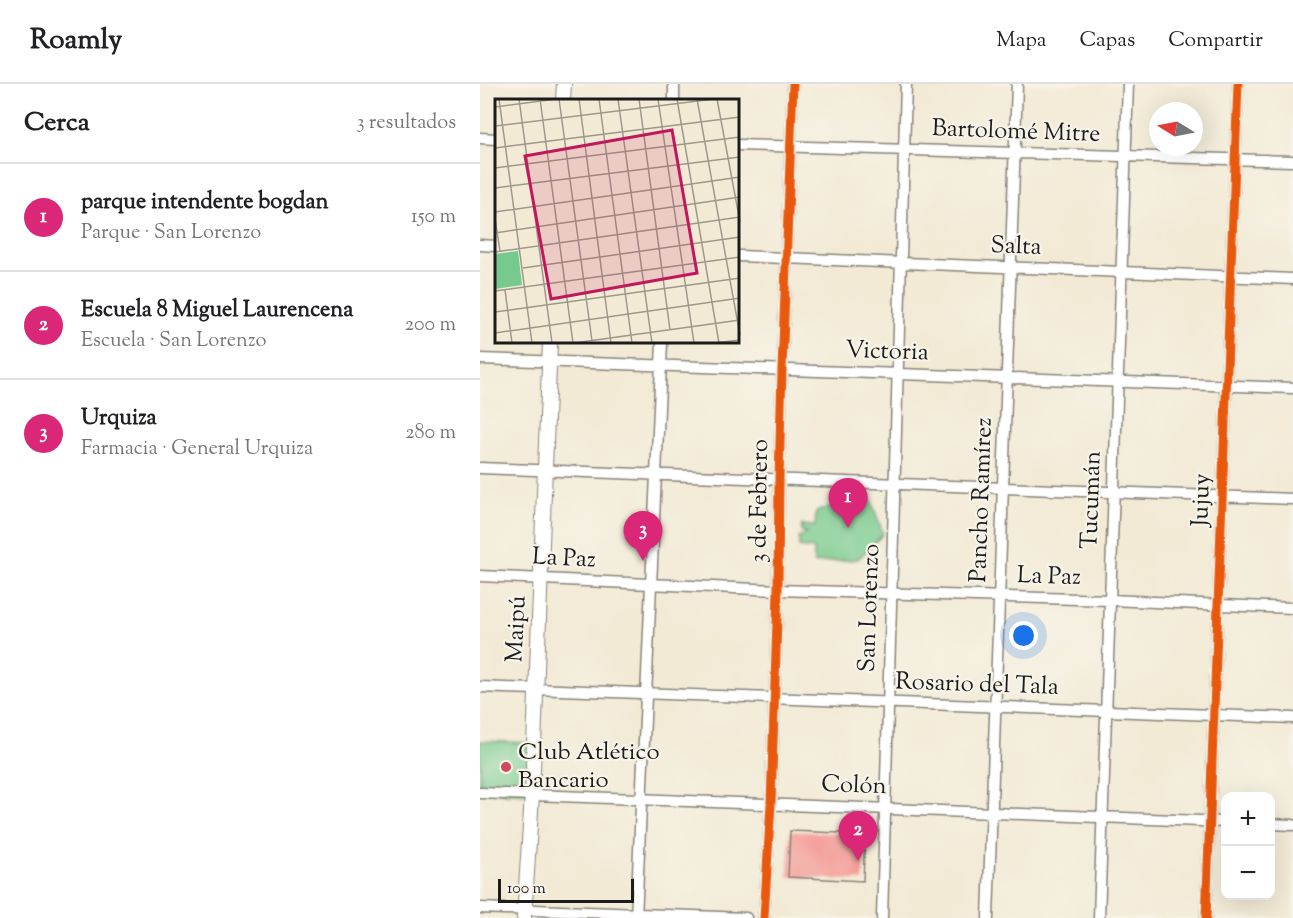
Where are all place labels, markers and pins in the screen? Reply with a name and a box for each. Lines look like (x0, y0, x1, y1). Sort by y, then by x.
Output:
pin: 1 (828, 478, 868, 528)
pin: 3 (624, 512, 662, 561)
place label: Club Atlético Bancario (518, 736, 660, 798)
marker: Club Atlético Bancario (499, 760, 513, 774)
pin: 2 (838, 812, 878, 861)

